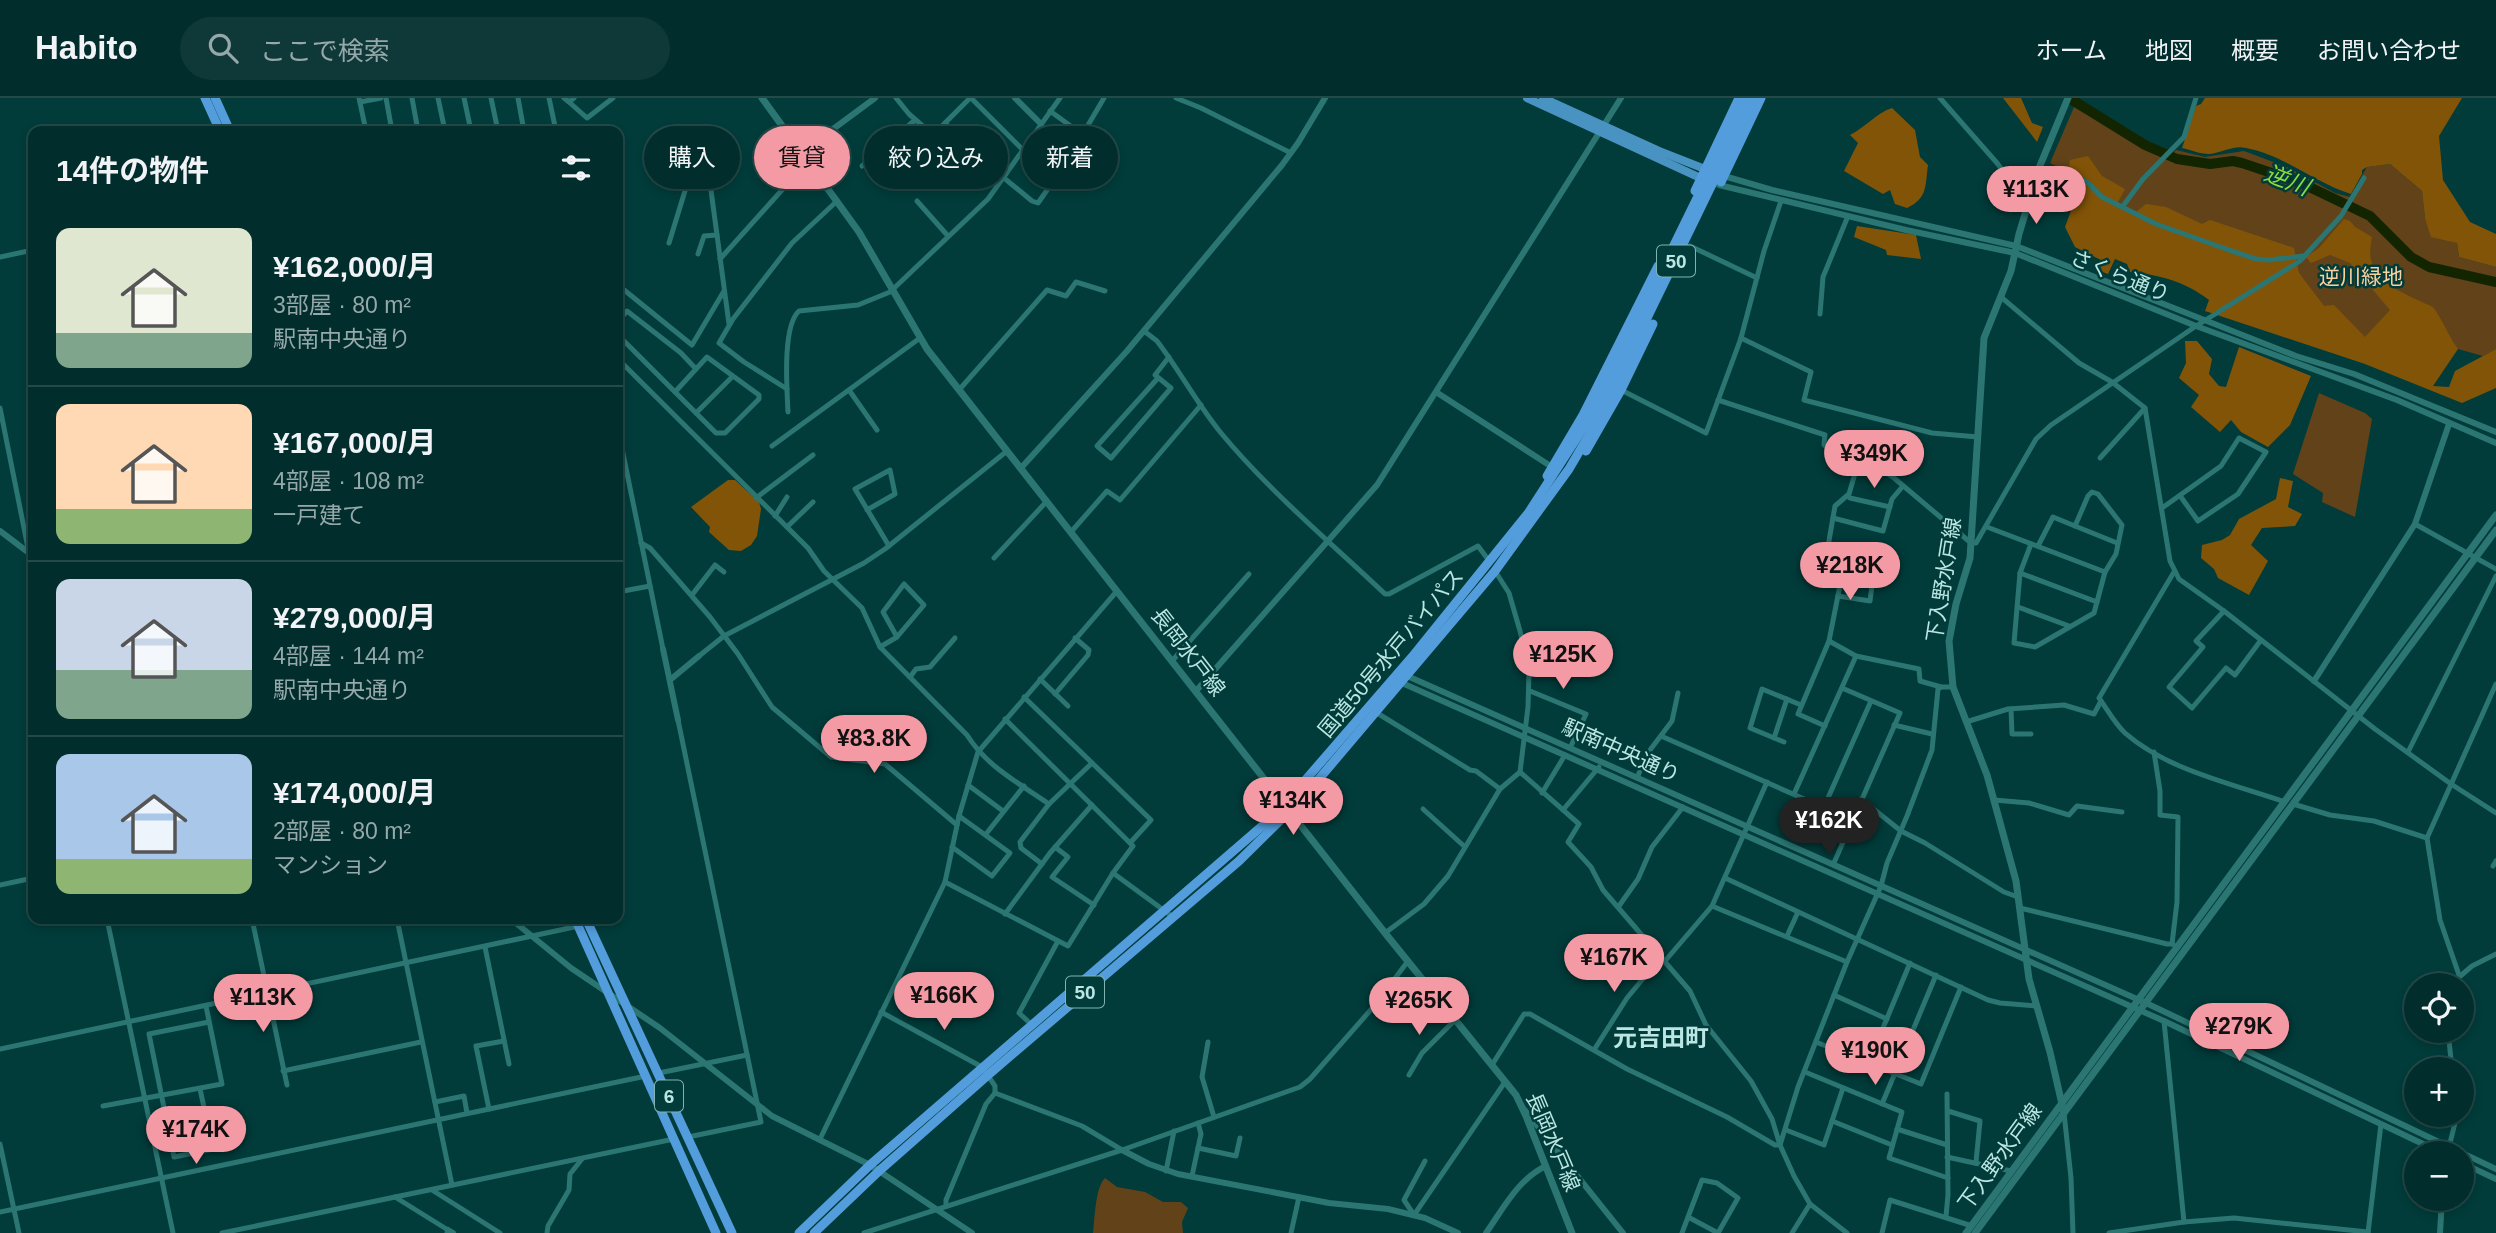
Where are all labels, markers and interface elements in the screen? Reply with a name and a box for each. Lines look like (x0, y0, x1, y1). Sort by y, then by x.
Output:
search box (180, 17, 670, 80)
text: Habito (35, 29, 138, 66)
icon: search (204, 29, 242, 67)
text: ここで検索 (260, 36, 390, 66)
text: ホーム (2036, 37, 2107, 64)
text: 地図 (2145, 37, 2193, 64)
text: 概要 (2231, 37, 2279, 64)
text: お問い合わせ (2317, 37, 2461, 64)
chip: 購入 (644, 126, 740, 189)
chip: 賃貸 (754, 126, 850, 189)
chip: 絞り込み (864, 126, 1008, 189)
chip: 新着 (1022, 126, 1118, 189)
icon: filters (557, 149, 595, 187)
text: 14件の物件 (56, 154, 209, 187)
water label: 逆川 (2261, 160, 2316, 201)
pin: ¥113K (1987, 166, 2085, 226)
text: ¥113K (2003, 176, 2069, 202)
street label: さくら通り (2067, 245, 2173, 306)
road number: 50 (1657, 246, 1695, 276)
text: ¥162,000/月 (273, 250, 436, 283)
icon: home (112, 256, 196, 340)
park label: 逆川緑地 (2319, 265, 2403, 288)
text: 3部屋 · 80 m² (273, 292, 411, 318)
text: 駅南中央通り (273, 326, 411, 352)
text: ¥167,000/月 (273, 426, 436, 459)
pin: ¥349K (1825, 430, 1923, 490)
icon: home (112, 432, 196, 516)
text: ¥349K (1840, 440, 1908, 466)
text: 4部屋 · 108 m² (273, 468, 424, 494)
text: 一戸建て (273, 502, 365, 528)
street label: 下入野水戸線 (1922, 516, 1965, 644)
pin: ¥218K (1801, 542, 1899, 602)
text: ¥218K (1816, 552, 1884, 578)
street label: 国道50号水戸バイパス (1314, 564, 1468, 741)
text: ¥279,000/月 (273, 601, 436, 634)
street label: 長岡水戸線 (1147, 603, 1230, 700)
icon: home (112, 607, 196, 691)
pin: ¥125K (1514, 632, 1612, 691)
text: ¥125K (1529, 641, 1597, 667)
text: 4部屋 · 144 m² (273, 643, 424, 669)
text: 駅南中央通り (273, 677, 411, 703)
street label: 駅南中央通り (1559, 714, 1683, 787)
pin: ¥83.8K (817, 716, 931, 775)
text: ¥83.8K (837, 725, 911, 751)
text: ¥174,000/月 (273, 776, 436, 809)
pin: ¥134K (1244, 778, 1342, 837)
icon: home (112, 782, 196, 866)
text: ¥134K (1259, 787, 1327, 813)
pin: ¥162K (1780, 798, 1878, 857)
text: ¥162K (1795, 807, 1863, 833)
text: 2部屋 · 80 m² (273, 818, 411, 844)
text: マンション (273, 852, 388, 878)
pin: ¥167K (1565, 934, 1663, 994)
text: ¥167K (1580, 944, 1648, 970)
pin: ¥166K (895, 972, 993, 1032)
map controls (2404, 973, 2474, 1211)
button: locate (2404, 973, 2474, 1043)
pin: ¥113K (214, 974, 312, 1034)
road number: 50 (1066, 976, 1104, 1007)
pin: ¥265K (1370, 978, 1468, 1037)
text: ¥166K (910, 982, 978, 1008)
text: ¥113K (230, 984, 296, 1010)
text: ¥265K (1385, 987, 1453, 1013)
pin: ¥279K (2190, 1004, 2288, 1063)
text: ¥279K (2205, 1013, 2273, 1039)
district label: 元吉田町 (1613, 1024, 1709, 1051)
pin: ¥190K (1826, 1028, 1924, 1087)
text: ¥190K (1841, 1037, 1909, 1063)
button: + (2404, 1057, 2474, 1127)
road number: 6 (655, 1080, 683, 1112)
street label: 長岡水戸線 (1522, 1089, 1585, 1195)
street label: 下入野水戸線 (1953, 1099, 2046, 1214)
pin: ¥174K (147, 1107, 245, 1166)
text: ¥174K (162, 1116, 230, 1142)
button: − (2404, 1141, 2474, 1211)

